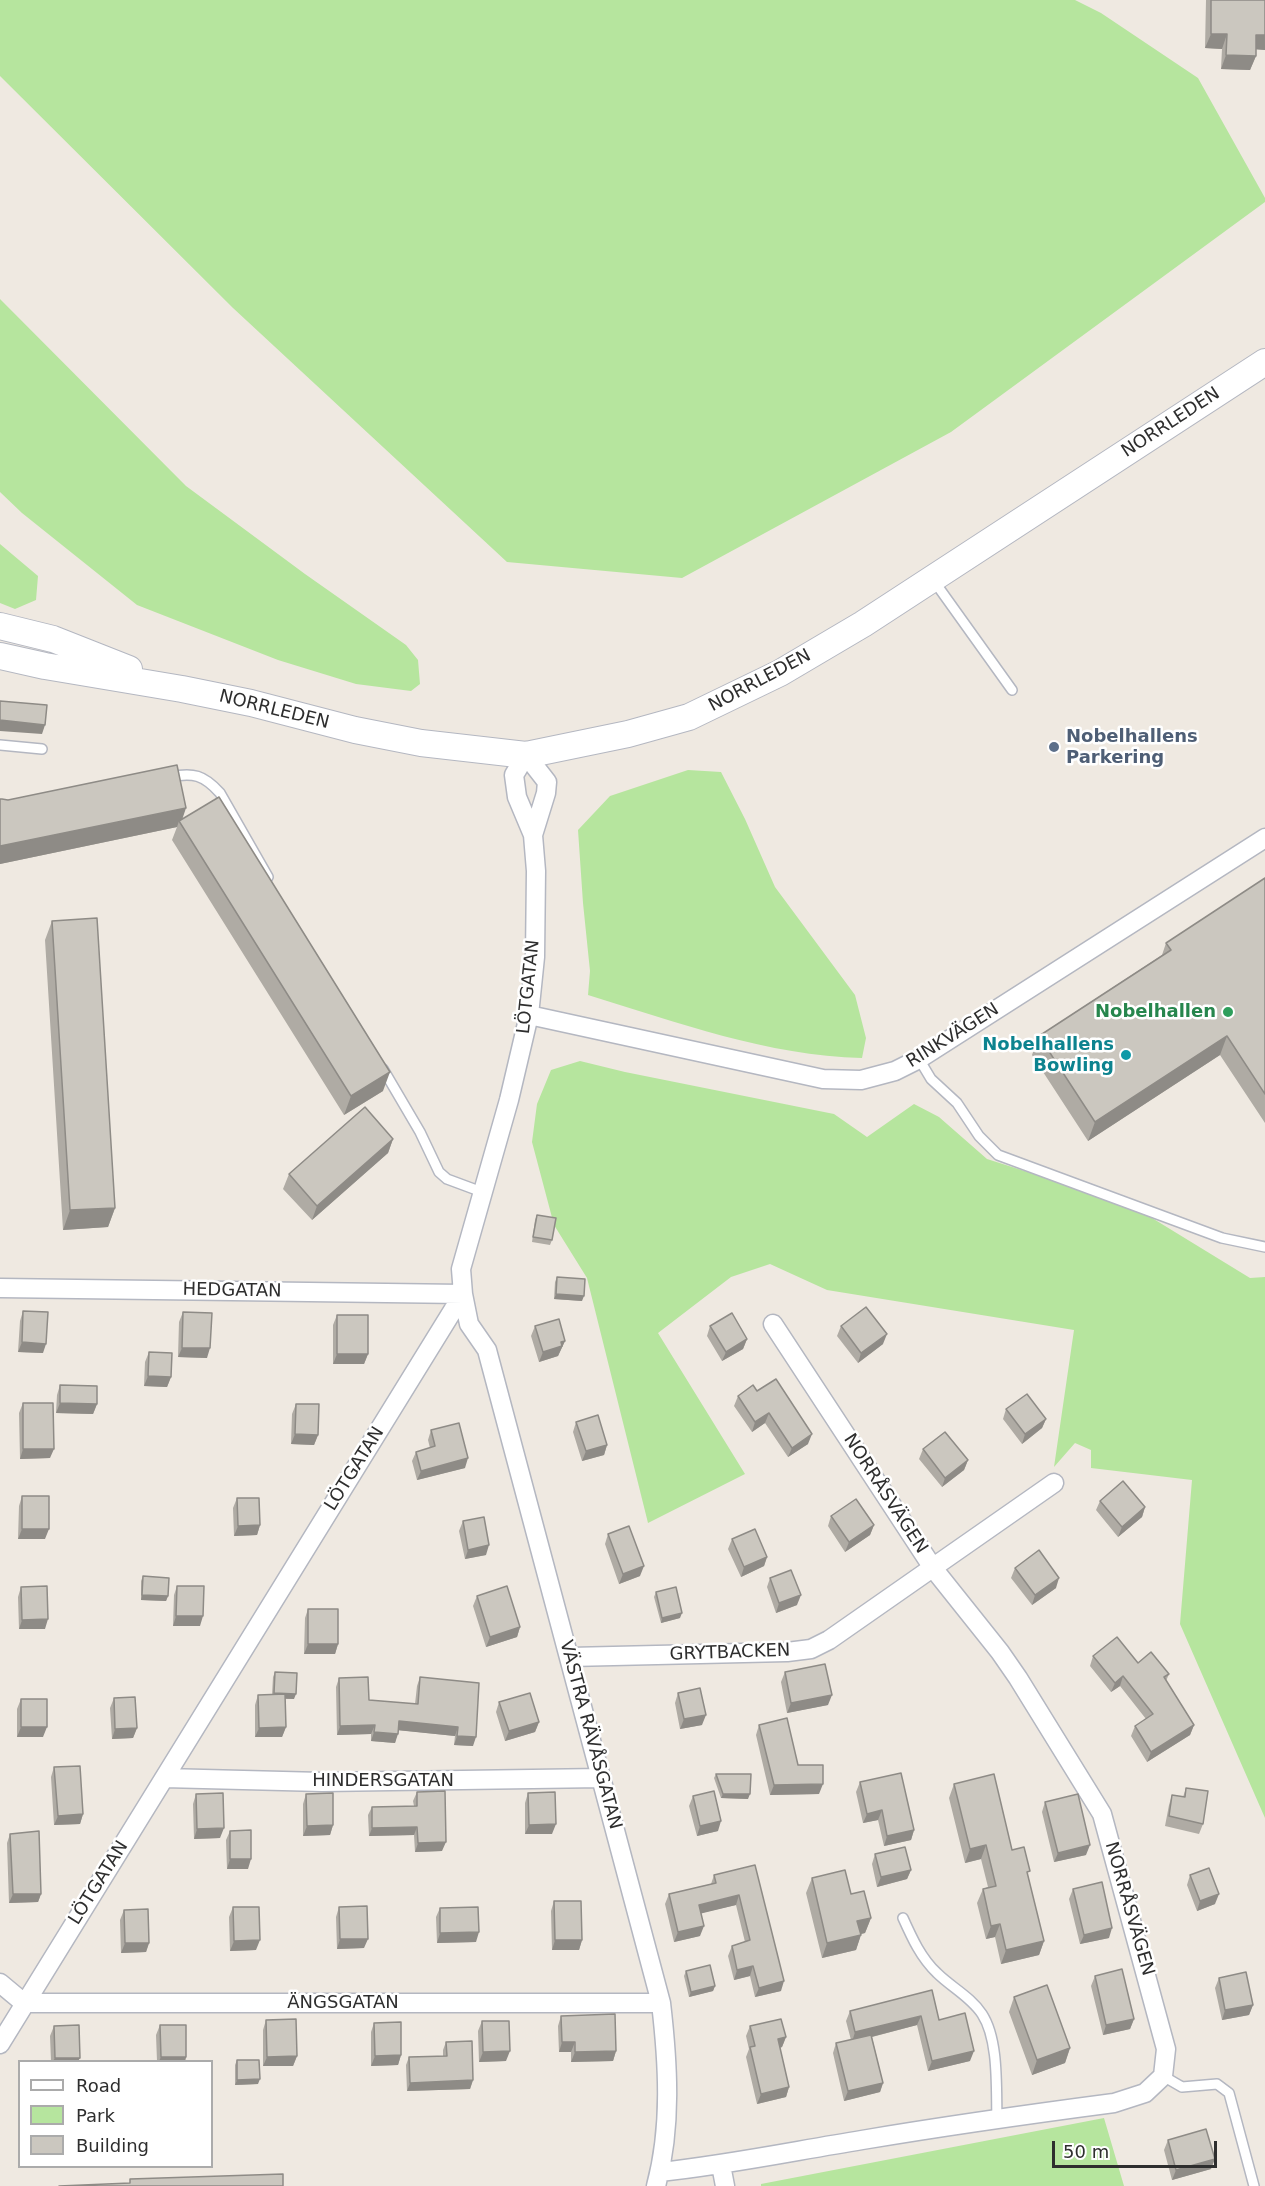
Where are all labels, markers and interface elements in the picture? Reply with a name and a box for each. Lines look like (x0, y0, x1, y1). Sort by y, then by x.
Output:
street label: NORRLEDEN (1118, 383, 1224, 463)
street label: NORRLEDEN (705, 645, 815, 717)
street label: NORRLEDEN (217, 686, 331, 734)
place label: Nobelhallens Parkering (1066, 726, 1198, 768)
marker: Nobelhallens Parkering (1047, 740, 1061, 754)
street label: LÖTGATAN (513, 939, 545, 1035)
street label: RINKVÄGEN (903, 999, 1003, 1073)
place label: Nobelhallen (1095, 1001, 1216, 1023)
marker: Nobelhallen (1221, 1005, 1235, 1019)
place label: Nobelhallens Bowling (982, 1034, 1114, 1076)
marker: Nobelhallens Bowling (1119, 1048, 1133, 1062)
street label: HEDGATAN (182, 1279, 282, 1303)
street label: LÖTGATAN (321, 1423, 389, 1515)
street label: NORRÅSVÄGEN (838, 1430, 932, 1558)
street label: VÄSTRA RÄVÅSGATAN (554, 1638, 626, 1832)
street label: GRYTBACKEN (669, 1640, 791, 1666)
street label: HINDERSGATAN (312, 1770, 454, 1792)
street label: LÖTGATAN (65, 1837, 133, 1929)
street label: NORRÅSVÄGEN (1100, 1840, 1158, 1978)
street label: ÄNGSGATAN (287, 1992, 399, 2014)
legend (18, 2060, 213, 2168)
text: Road (76, 2075, 121, 2096)
text: Park (76, 2105, 115, 2126)
scale bar (1055, 2129, 1220, 2167)
text: Building (76, 2135, 149, 2156)
text: 50 m (1063, 2141, 1109, 2162)

